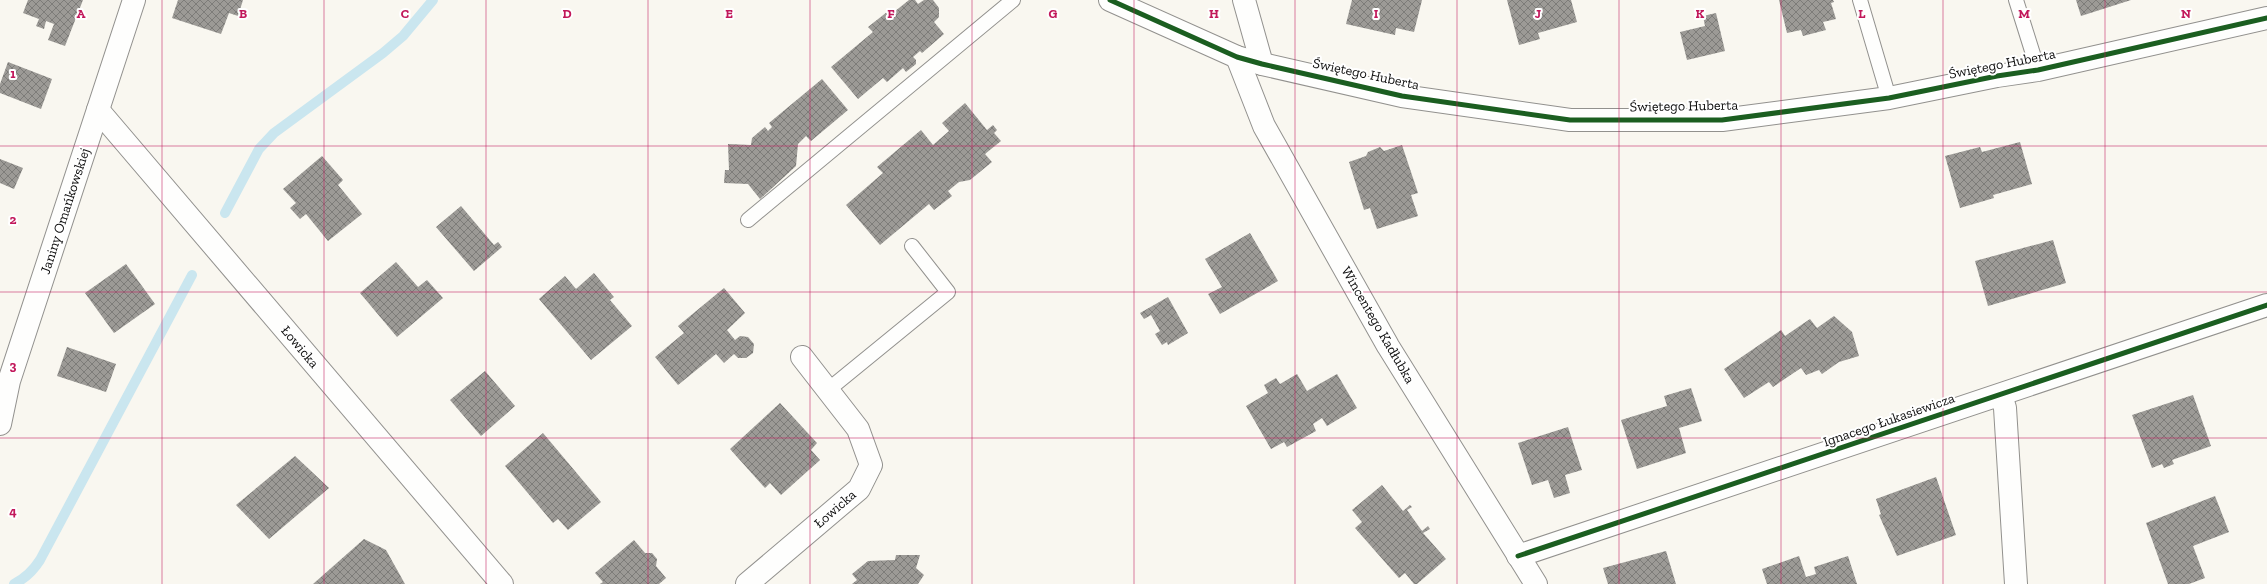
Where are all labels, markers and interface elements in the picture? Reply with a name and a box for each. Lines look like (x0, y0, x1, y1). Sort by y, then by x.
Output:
text: A (77, 6, 86, 21)
text: B (239, 6, 247, 21)
text: C (401, 6, 409, 21)
text: D (562, 6, 572, 21)
text: E (725, 6, 733, 21)
text: F (887, 6, 895, 21)
text: G (1049, 6, 1058, 21)
text: H (1209, 6, 1219, 21)
text: I (1374, 6, 1379, 21)
text: J (1535, 6, 1541, 21)
text: K (1696, 6, 1705, 21)
text: L (1858, 6, 1866, 21)
text: M (2018, 6, 2030, 21)
text: N (2181, 6, 2191, 21)
street label: Świętego Huberta (1947, 45, 2057, 83)
street label: Świętego Huberta (1311, 54, 1421, 94)
text: 1 (10, 66, 16, 81)
street label: Świętego Huberta (1630, 97, 1739, 115)
street label: Janiny Omańkowskiej (37, 146, 93, 276)
text: 2 (10, 212, 17, 227)
street label: Wincentego Kadłubka (1338, 263, 1419, 387)
street label: Łowicka (277, 322, 323, 372)
text: 3 (10, 358, 17, 373)
street label: Ignacego Łukasiewicza (1821, 389, 1957, 451)
street label: Łowicka (811, 486, 860, 532)
text: 4 (9, 504, 17, 519)

